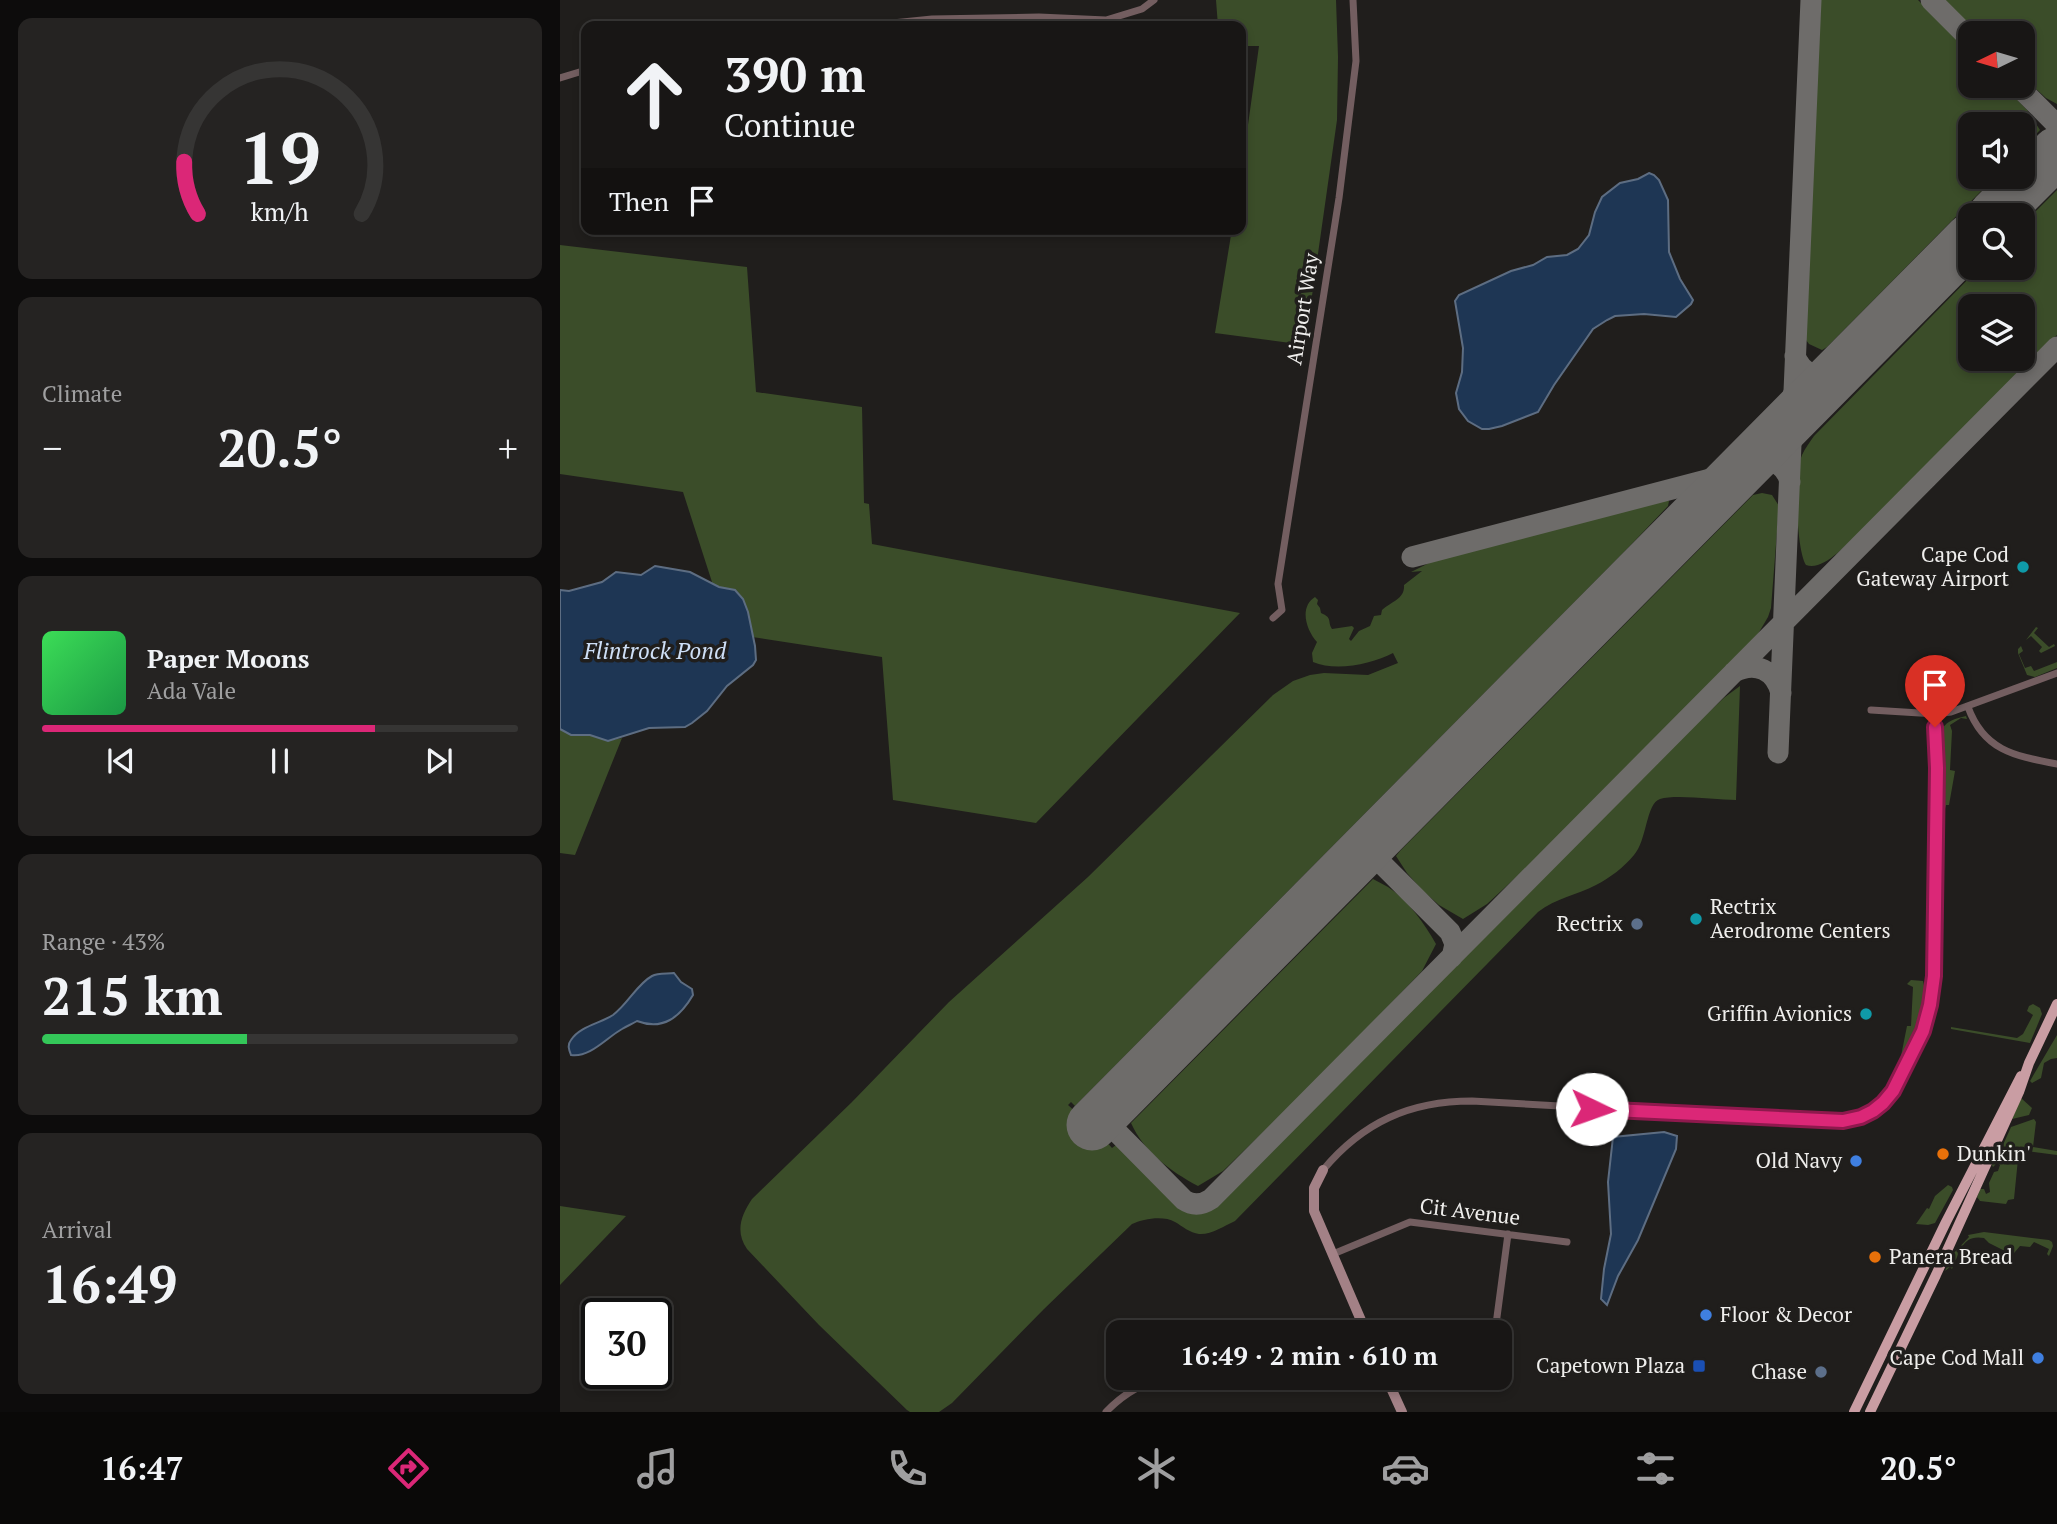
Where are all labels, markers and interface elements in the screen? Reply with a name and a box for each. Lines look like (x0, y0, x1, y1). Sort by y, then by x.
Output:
north arrow (1958, 21, 2035, 98)
map controls (1958, 21, 2035, 371)
text: 390 m (724, 41, 866, 106)
icon: ahead (609, 49, 700, 140)
text: Continue (724, 104, 856, 146)
text: 19 (239, 109, 321, 206)
button: sound (1958, 112, 2035, 189)
icon: arrive (683, 182, 721, 220)
text: Then (609, 184, 669, 218)
text: km/h (251, 195, 309, 228)
button: search (1958, 203, 2035, 280)
street label: Airport Way (1279, 251, 1325, 367)
button: layers (1958, 294, 2035, 371)
text: Climate (42, 378, 122, 409)
text: 20.5° (217, 413, 343, 482)
text: − (42, 423, 62, 473)
text: + (498, 423, 518, 473)
place label: Cape Cod Gateway Airport (1856, 540, 2009, 592)
marker: Cape Cod Gateway Airport (2015, 559, 2031, 575)
water label: Flintrock Pond (583, 635, 727, 666)
text: Paper Moons (147, 641, 310, 675)
pin (1905, 655, 1965, 727)
icon: arrive (1916, 666, 1954, 704)
text: Ada Vale (147, 675, 236, 706)
icon: previous (102, 742, 140, 780)
icon: pause (261, 742, 299, 780)
icon: next (420, 742, 458, 780)
place label: Rectrix Aerodrome Centers (1710, 892, 1891, 944)
place label: Rectrix (1557, 909, 1623, 937)
marker: Rectrix Aerodrome Centers (1688, 911, 1704, 927)
marker: Rectrix (1629, 916, 1645, 932)
text: Range · 43% (42, 926, 165, 957)
text: 215 km (42, 961, 223, 1030)
place label: Griffin Avionics (1707, 999, 1852, 1027)
marker: Griffin Avionics (1858, 1006, 1874, 1022)
position arrow (1555, 1072, 1629, 1146)
place label: Dunkin' (1957, 1139, 2031, 1167)
place label: Old Navy (1756, 1146, 1842, 1174)
marker: Dunkin' (1935, 1146, 1951, 1162)
marker: Old Navy (1848, 1153, 1864, 1169)
street label: Cit Avenue (1418, 1191, 1522, 1231)
text: Arrival (42, 1214, 113, 1245)
place label: Panera Bread (1889, 1242, 2013, 1270)
text: 16:49 (42, 1249, 177, 1318)
marker: Panera Bread (1867, 1249, 1883, 1265)
speed limit sign: 30 (581, 1298, 672, 1389)
place label: Floor & Decor (1720, 1300, 1852, 1328)
marker: Floor & Decor (1698, 1307, 1714, 1323)
text: 16:49 · 2 min · 610 m (1180, 1338, 1438, 1372)
place label: Cape Cod Mall (1889, 1343, 2024, 1371)
marker: Cape Cod Mall (2030, 1350, 2046, 1366)
place label: Capetown Plaza (1536, 1351, 1685, 1379)
place label: Chase (1751, 1357, 1807, 1385)
marker: Capetown Plaza (1691, 1358, 1707, 1374)
marker: Chase (1813, 1364, 1829, 1380)
icon: directions (384, 1444, 433, 1493)
icon: music (633, 1444, 682, 1493)
icon: phone (883, 1444, 932, 1493)
icon: climate (1132, 1444, 1181, 1493)
icon: car (1381, 1444, 1430, 1493)
icon: filters (1631, 1444, 1680, 1493)
text: 16:47 (100, 1447, 183, 1489)
text: 20.5° (1880, 1447, 1957, 1489)

